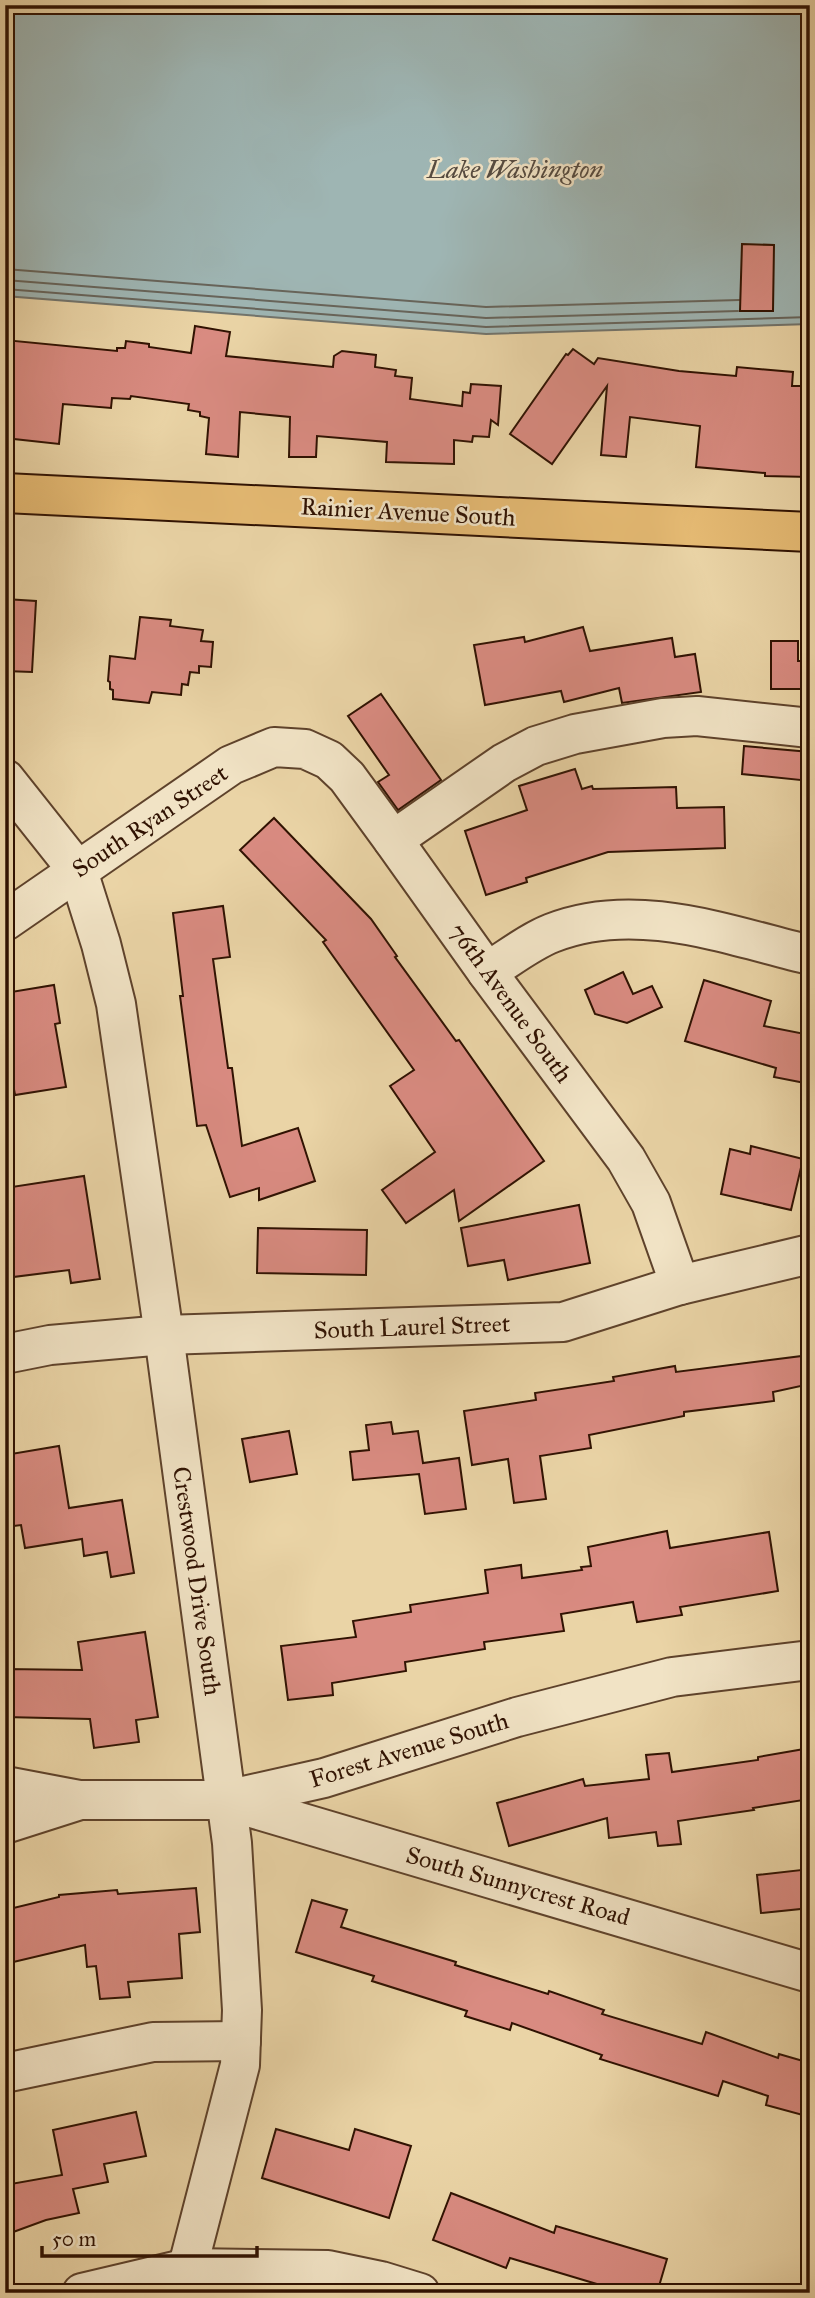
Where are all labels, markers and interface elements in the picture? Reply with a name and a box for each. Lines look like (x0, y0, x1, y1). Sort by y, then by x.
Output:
water label: Lake Washington (426, 153, 603, 185)
street label: Rainier Avenue South (300, 491, 516, 533)
street label: South Ryan Street (66, 758, 234, 884)
street label: 76th Avenue South (443, 917, 579, 1089)
street label: South Laurel Street (313, 1309, 511, 1345)
street label: Crestwood Drive South (166, 1464, 228, 1698)
street label: Forest Avenue South (306, 1705, 512, 1795)
street label: South Sunnycrest Road (403, 1840, 633, 1932)
scale bar (42, 2214, 257, 2258)
text: 50 m (52, 2226, 97, 2252)

